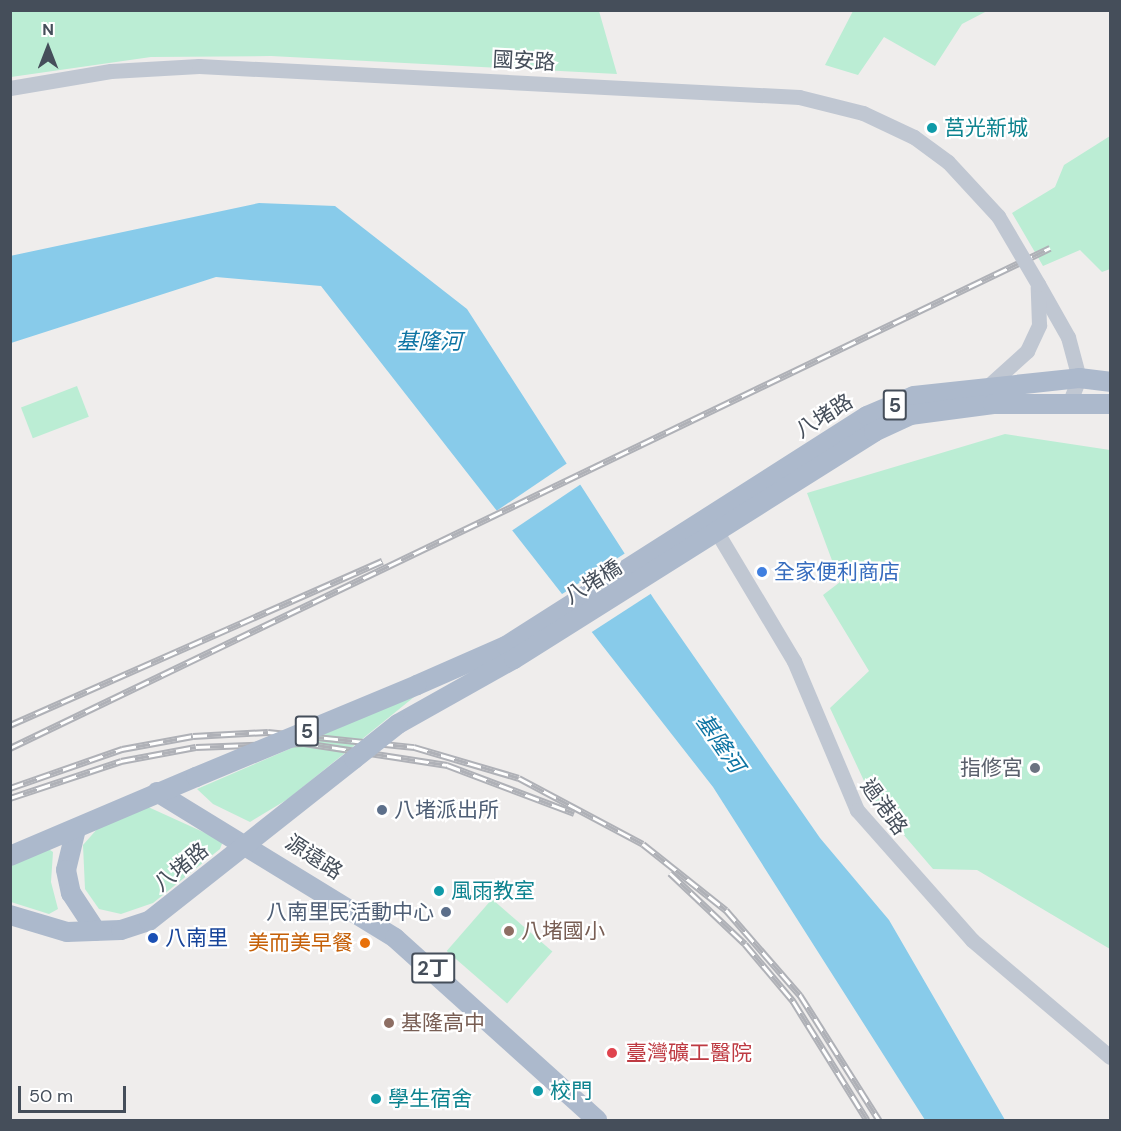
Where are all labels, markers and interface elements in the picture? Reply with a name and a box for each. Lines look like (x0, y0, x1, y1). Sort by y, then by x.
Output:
north arrow (18, 18, 78, 78)
text: N (42, 19, 54, 40)
street label: 國安路 (492, 47, 556, 75)
place label: 莒光新城 (944, 115, 1028, 141)
marker: 莒光新城 (925, 121, 939, 135)
water label: 基隆河 (396, 329, 462, 355)
road number: 5 (882, 388, 908, 422)
street label: 八堵路 (791, 389, 857, 443)
street label: 八堵橋 (560, 555, 626, 609)
place label: 全家便利商店 (774, 559, 900, 585)
marker: 全家便利商店 (755, 565, 769, 579)
water label: 基隆河 (690, 708, 750, 778)
road number: 5 (294, 714, 320, 748)
place label: 指修宮 (960, 755, 1023, 781)
marker: 指修宮 (1028, 761, 1042, 775)
street label: 過港路 (855, 774, 913, 840)
place label: 八堵派出所 (394, 797, 499, 823)
marker: 八堵派出所 (375, 803, 389, 817)
street label: 源遠路 (281, 829, 347, 885)
street label: 八堵路 (149, 837, 213, 897)
place label: 風雨教室 (451, 878, 535, 904)
marker: 風雨教室 (432, 884, 446, 898)
place label: 八南里民活動中心 (266, 899, 434, 925)
marker: 八南里民活動中心 (439, 905, 453, 919)
place label: 八堵國小 (521, 918, 605, 944)
marker: 八堵國小 (502, 924, 516, 938)
place label: 八南里 (165, 925, 228, 951)
place label: 美而美早餐 (248, 930, 353, 956)
marker: 八南里 (146, 931, 160, 945)
marker: 美而美早餐 (358, 936, 372, 950)
road number: 2丁 (410, 951, 456, 985)
place label: 基隆高中 (401, 1010, 485, 1036)
marker: 基隆高中 (382, 1016, 396, 1030)
place label: 臺灣礦工醫院 (626, 1040, 752, 1066)
marker: 臺灣礦工醫院 (603, 1044, 621, 1062)
scale bar (21, 1074, 129, 1112)
place label: 校門 (550, 1078, 592, 1104)
text: 50 m (29, 1084, 73, 1108)
marker: 校門 (531, 1084, 545, 1098)
place label: 學生宿舍 (388, 1086, 472, 1112)
marker: 學生宿舍 (369, 1092, 383, 1106)

